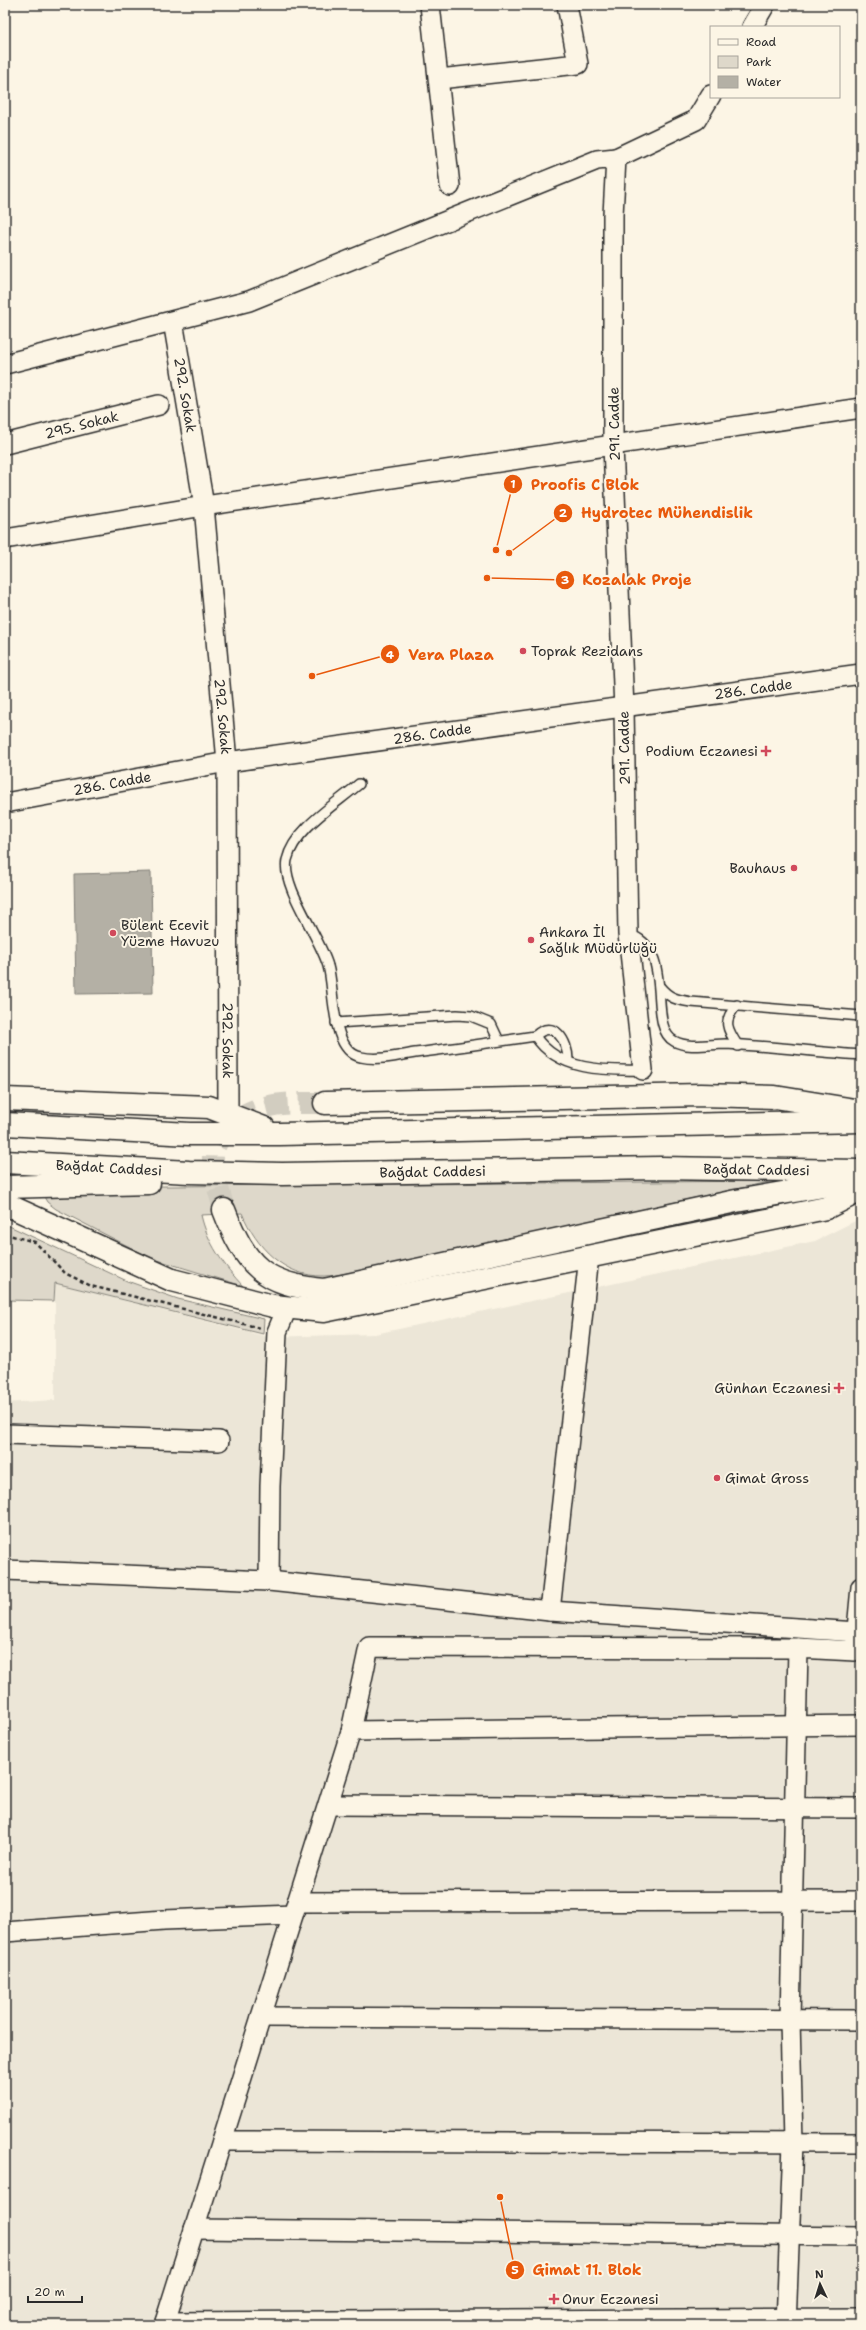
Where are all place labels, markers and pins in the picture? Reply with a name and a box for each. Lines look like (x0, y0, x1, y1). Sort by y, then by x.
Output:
callout: Proofis C Blok (503, 471, 647, 498)
callout: Hydrotec Mühendislik (553, 499, 761, 526)
callout: Kozalak Proje (555, 566, 700, 593)
callout: Vera Plaza (380, 641, 501, 668)
place label: Toprak Rezidans (531, 642, 643, 660)
marker: Toprak Rezidans (518, 646, 528, 656)
place label: Podium Eczanesi (645, 742, 758, 760)
marker: Podium Eczanesi (761, 746, 771, 756)
place label: Bauhaus (729, 859, 786, 877)
marker: Bauhaus (789, 863, 799, 873)
place label: Bülent Ecevit Yüzme Havuzu (121, 916, 219, 950)
place label: Ankara İl Sağlık Müdürlüğü (539, 923, 657, 957)
marker: Bülent Ecevit Yüzme Havuzu (108, 928, 118, 938)
marker: Ankara İl Sağlık Müdürlüğü (526, 935, 536, 945)
place label: Günhan Eczanesi (714, 1379, 831, 1397)
marker: Günhan Eczanesi (834, 1383, 844, 1393)
place label: Gimat Gross (725, 1469, 809, 1487)
marker: Gimat Gross (712, 1473, 722, 1483)
callout: Gimat 11. Blok (505, 2256, 650, 2283)
place label: Onur Eczanesi (562, 2290, 659, 2308)
marker: Onur Eczanesi (549, 2294, 559, 2304)

